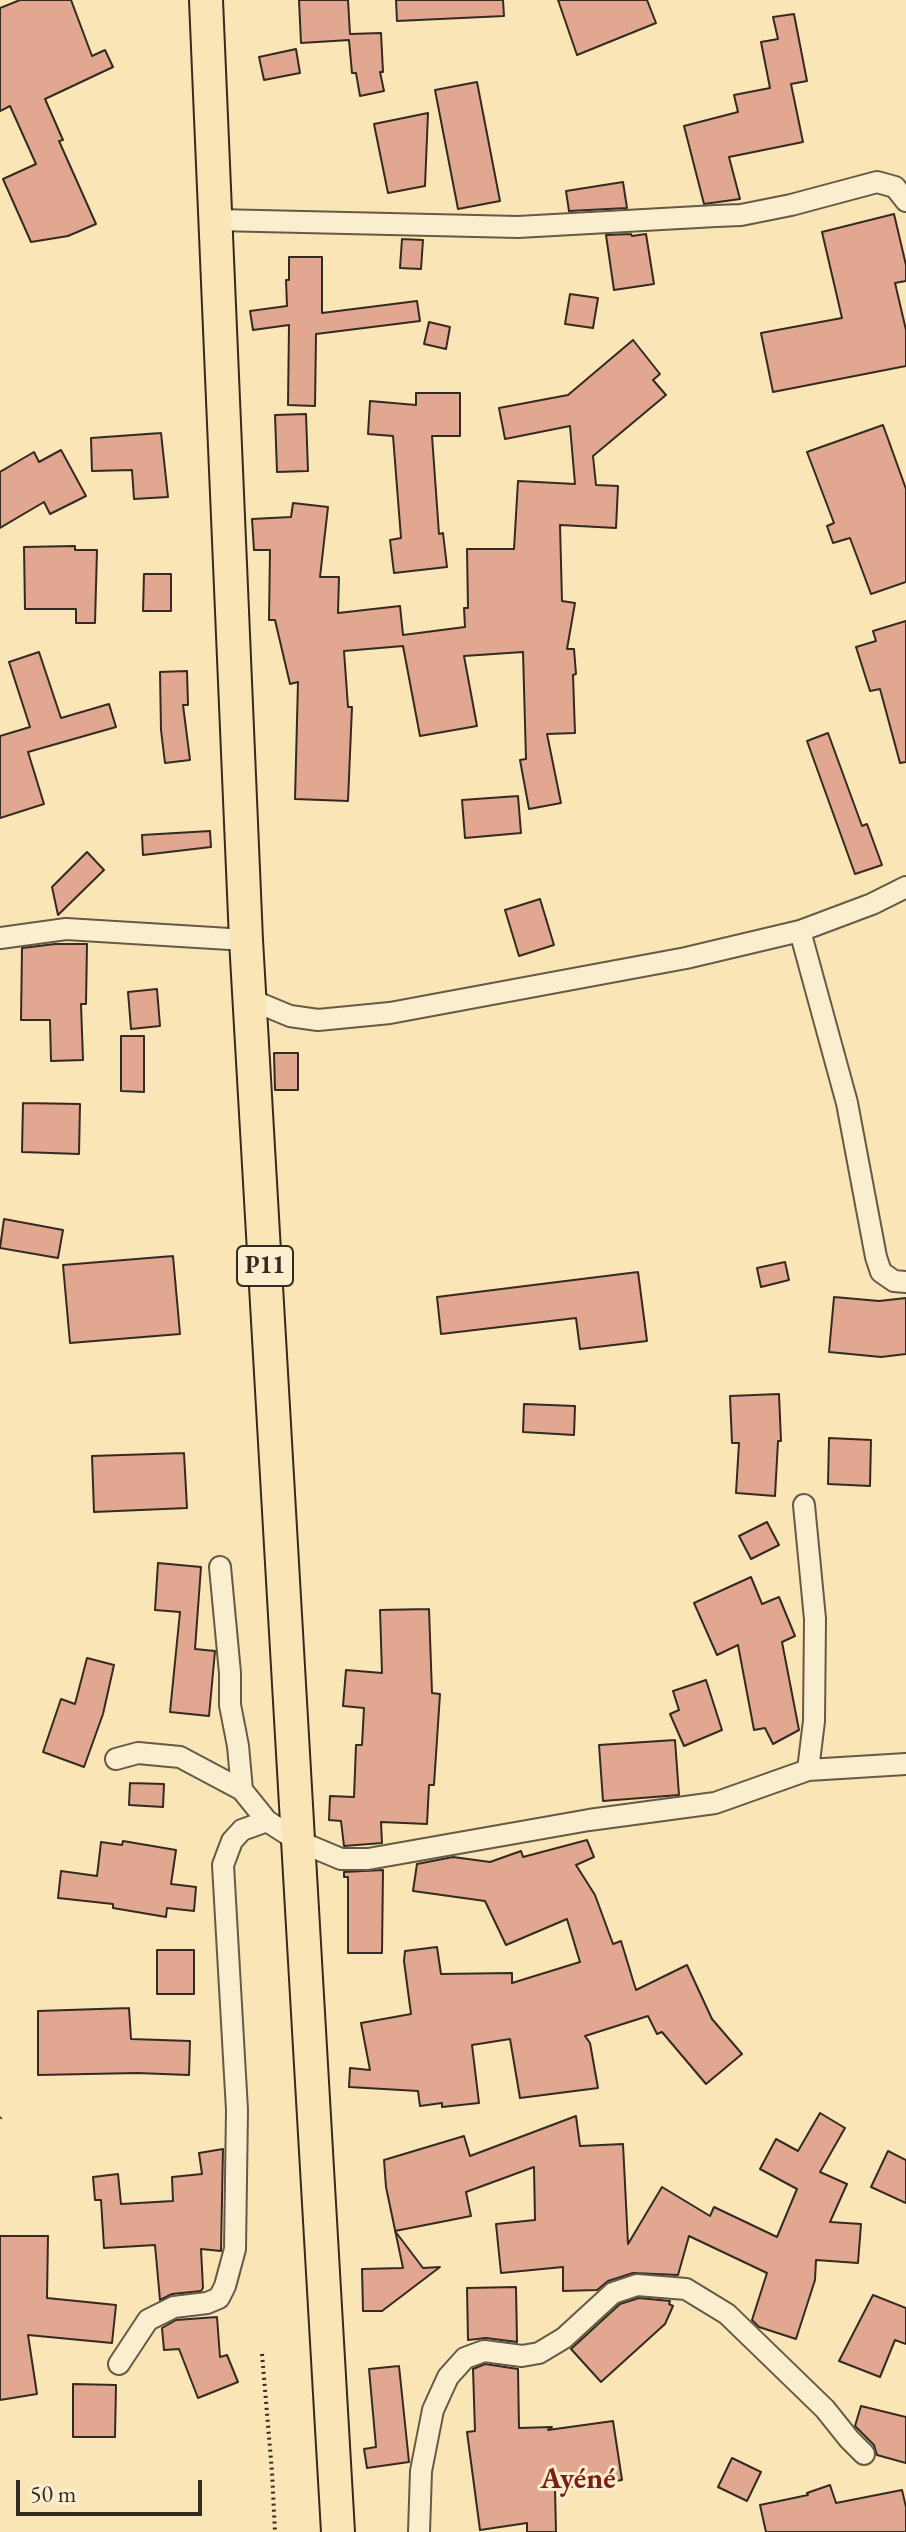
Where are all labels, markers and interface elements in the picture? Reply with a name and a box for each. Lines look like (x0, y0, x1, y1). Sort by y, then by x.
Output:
road number: P11 (237, 1246, 293, 1286)
district label: Ayéné (540, 2462, 616, 2498)
scale bar (20, 2464, 206, 2514)
text: 50 m (30, 2478, 77, 2509)

